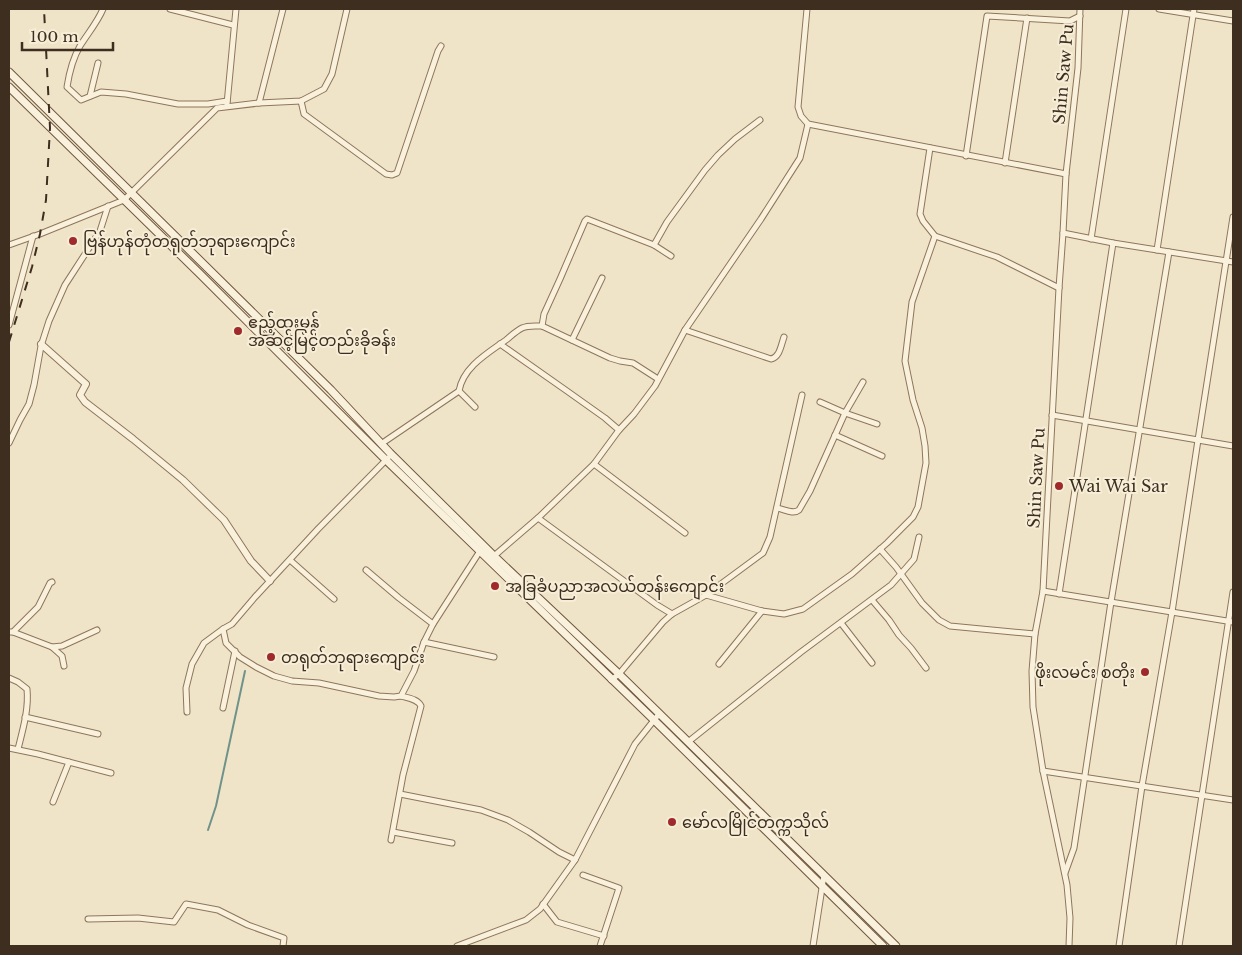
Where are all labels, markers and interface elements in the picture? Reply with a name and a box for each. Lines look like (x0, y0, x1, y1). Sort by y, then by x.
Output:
scale bar (22, 20, 114, 52)
street label: Shin Saw Pu (1049, 23, 1077, 125)
text: 100 m (30, 27, 79, 46)
place label: ဗြန်ဟုန်တုံတရုတ်ဘုရားကျောင်း (83, 230, 296, 256)
marker: ဗြန်ဟုန်တုံတရုတ်ဘုရားကျောင်း (67, 235, 79, 247)
place label: ဧည့်ထူးမွန် အဆင့်မြင့်တည်းခိုခန်း (248, 311, 396, 355)
marker: ဧည့်ထူးမွန် အဆင့်မြင့်တည်းခိုခန်း (232, 325, 244, 337)
street label: Shin Saw Pu (1023, 427, 1049, 529)
place label: Wai Wai Sar (1068, 476, 1168, 496)
marker: Wai Wai Sar (1053, 480, 1065, 492)
place label: အခြခံပညာအလယ်တန်းကျောင်း (505, 575, 724, 600)
marker: အခြခံပညာအလယ်တန်းကျောင်း (489, 580, 501, 592)
place label: တရုတ်ဘုရားကျောင်း (281, 646, 425, 672)
marker: တရုတ်ဘုရားကျောင်း (265, 651, 277, 663)
place label: ဖိုးလမင်း စတိုး (1035, 661, 1135, 687)
marker: ဖိုးလမင်း စတိုး (1139, 666, 1151, 678)
place label: မော်လမြိုင်တက္ကသိုလ် (682, 811, 829, 837)
marker: မော်လမြိုင်တက္ကသိုလ် (666, 816, 678, 828)

